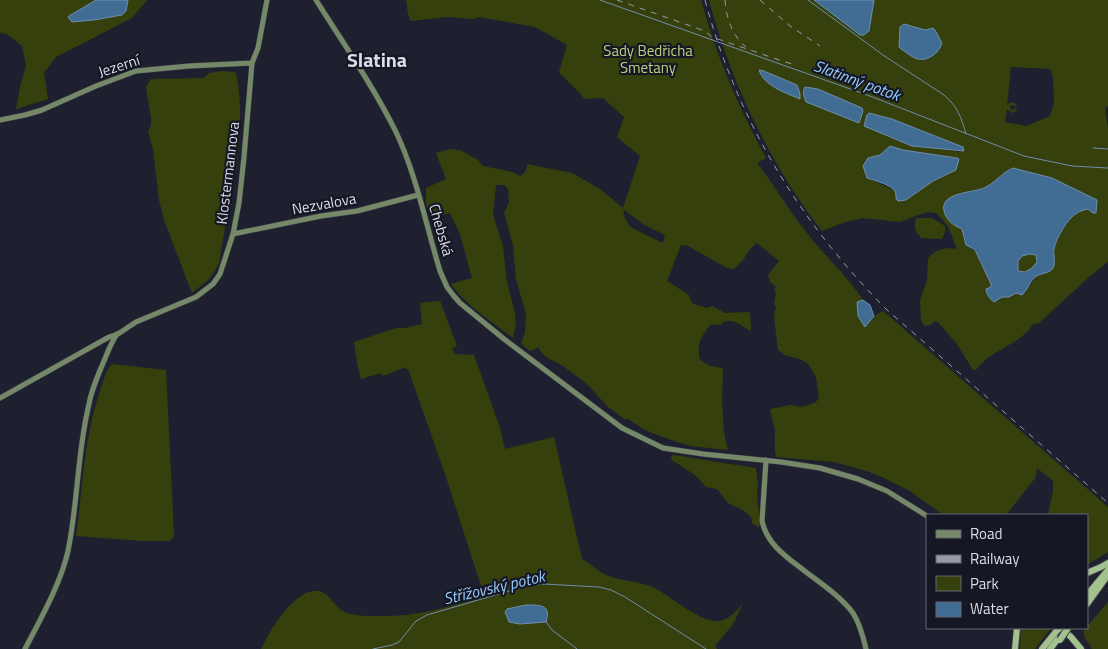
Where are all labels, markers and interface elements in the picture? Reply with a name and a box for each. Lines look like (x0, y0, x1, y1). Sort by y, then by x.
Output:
park label: Sady Bedřicha Smetany (603, 39, 693, 79)
district label: Slatina (347, 44, 407, 75)
street label: Jezerní (95, 47, 144, 83)
water label: Slatinný potok (810, 53, 905, 107)
street label: Klostermannova (210, 120, 245, 226)
street label: Nezvalova (290, 186, 358, 220)
street label: Chebská (423, 201, 460, 259)
legend (926, 514, 1088, 629)
text: Road (970, 522, 1002, 545)
text: Railway (970, 547, 1020, 570)
water label: Střížovský potok (441, 563, 549, 610)
text: Park (970, 572, 999, 595)
text: Water (970, 597, 1009, 620)

